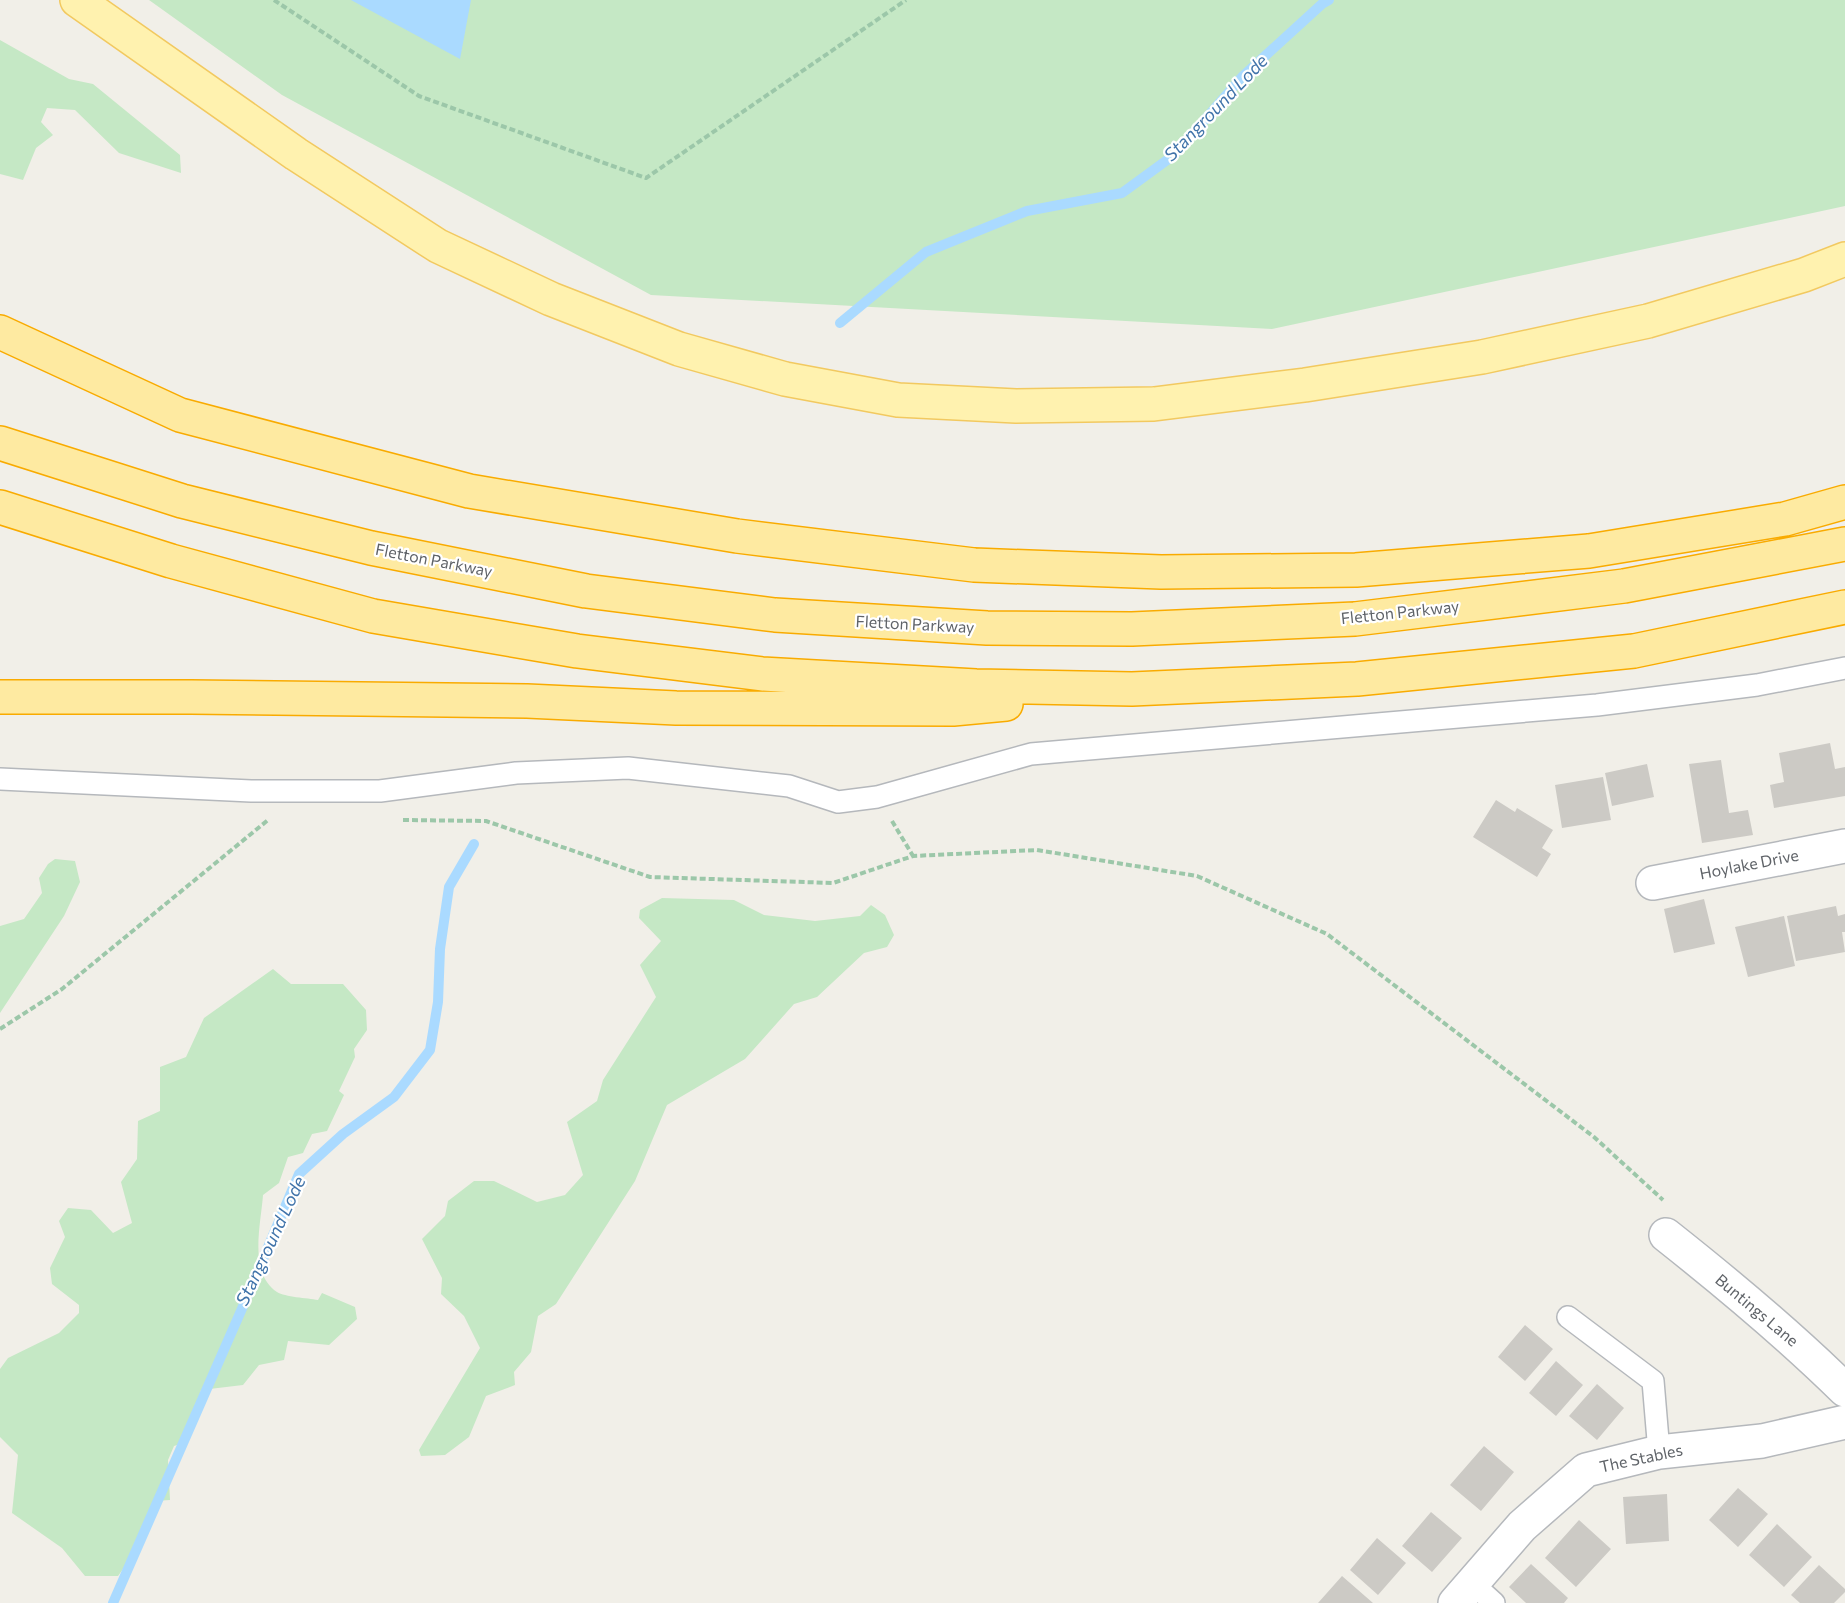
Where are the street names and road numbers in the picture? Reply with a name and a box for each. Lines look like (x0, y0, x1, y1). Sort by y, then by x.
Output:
street label: Fletton Parkway (374, 539, 494, 580)
street label: Fletton Parkway (1340, 596, 1460, 627)
street label: Fletton Parkway (855, 611, 975, 636)
street label: Hoylake Drive (1698, 845, 1800, 882)
street label: Buntings Lane (1712, 1269, 1803, 1350)
street label: The Stables (1598, 1439, 1684, 1476)

